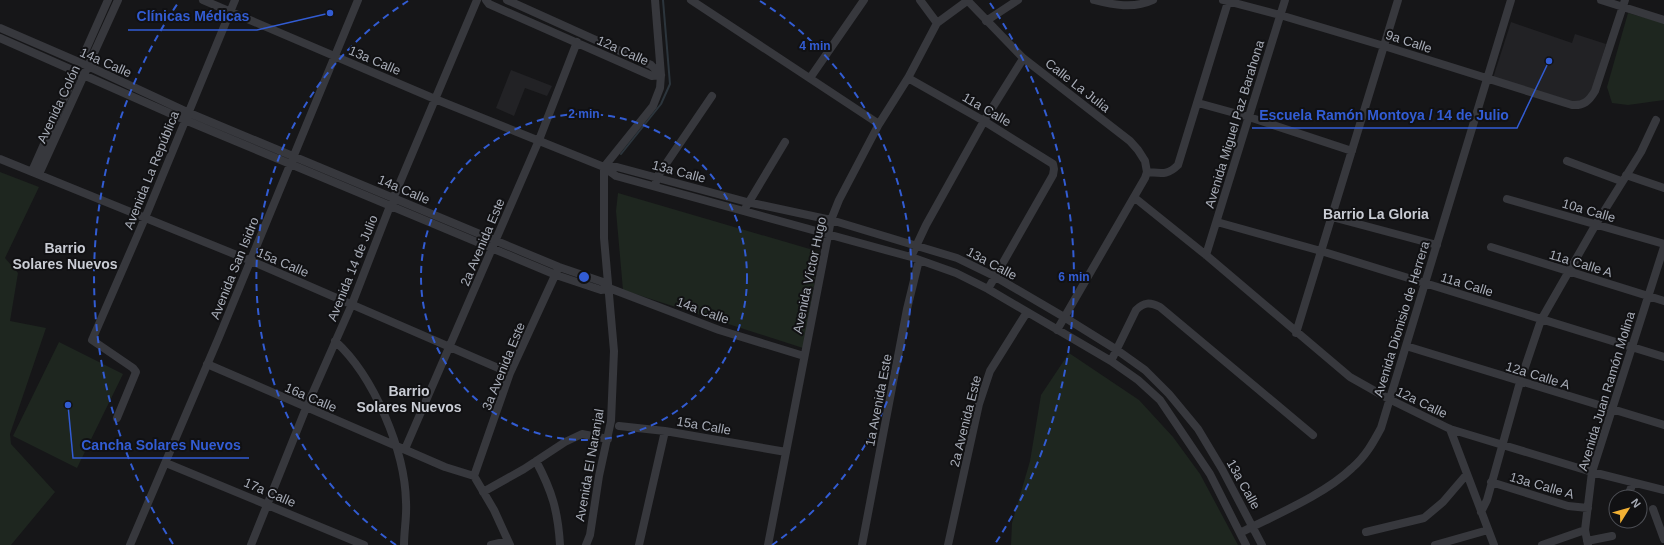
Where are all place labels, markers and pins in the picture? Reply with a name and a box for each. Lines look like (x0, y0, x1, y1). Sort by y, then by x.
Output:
callout: Clínicas Médicas (128, 4, 257, 30)
callout: Escuela Ramón Montoya / 14 de Julio (1252, 102, 1517, 128)
centre of rings (577, 270, 591, 284)
callout: Cancha Solares Nuevos (73, 432, 249, 458)

